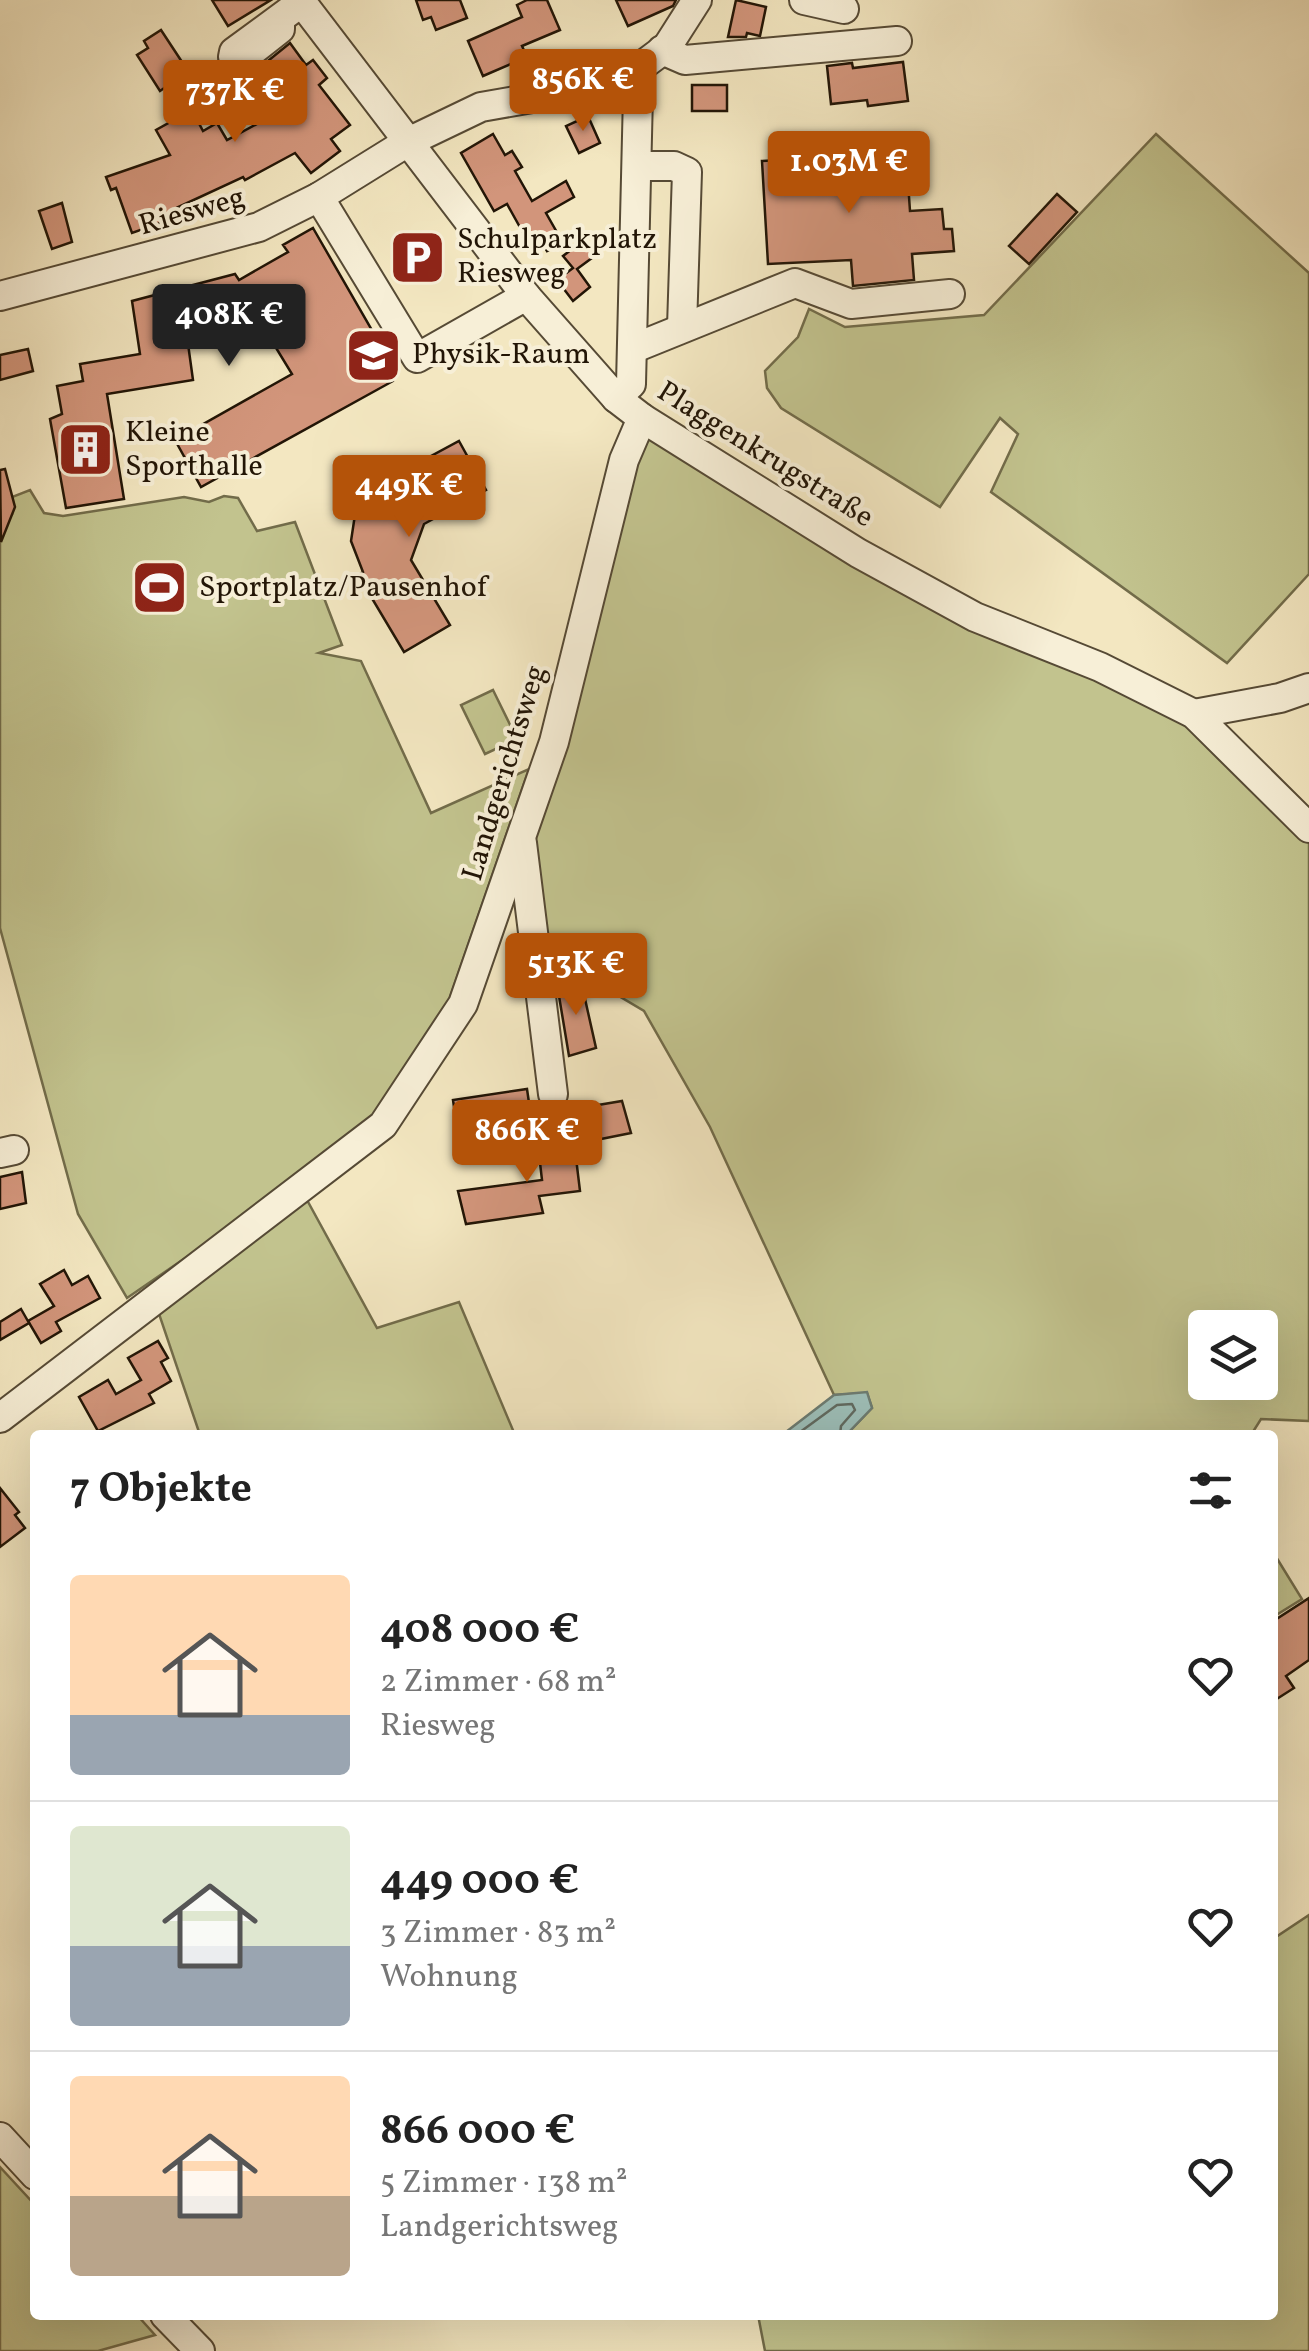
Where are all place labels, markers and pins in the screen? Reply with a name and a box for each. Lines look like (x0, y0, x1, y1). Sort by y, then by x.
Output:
pin: 856K € (502, 49, 664, 134)
pin: 737K € (154, 60, 316, 145)
pin: 1.03M € (757, 131, 941, 216)
place label: Schulparkplatz Riesweg (457, 219, 657, 295)
parking icon: Schulparkplatz Riesweg (388, 227, 448, 287)
pin: 408K € (148, 284, 310, 369)
school or university icon: Physik-Raum (343, 325, 403, 385)
place label: Physik-Raum (412, 334, 590, 376)
place label: Kleine Sporthalle (125, 412, 263, 488)
building icon: Kleine Sporthalle (56, 420, 116, 480)
pin: 449K € (328, 455, 490, 540)
sports icon: Sportplatz/Pausenhof (130, 558, 190, 618)
place label: Sportplatz/Pausenhof (199, 567, 490, 609)
pin: 513K € (495, 933, 657, 1018)
pin: 866K € (446, 1100, 608, 1185)

